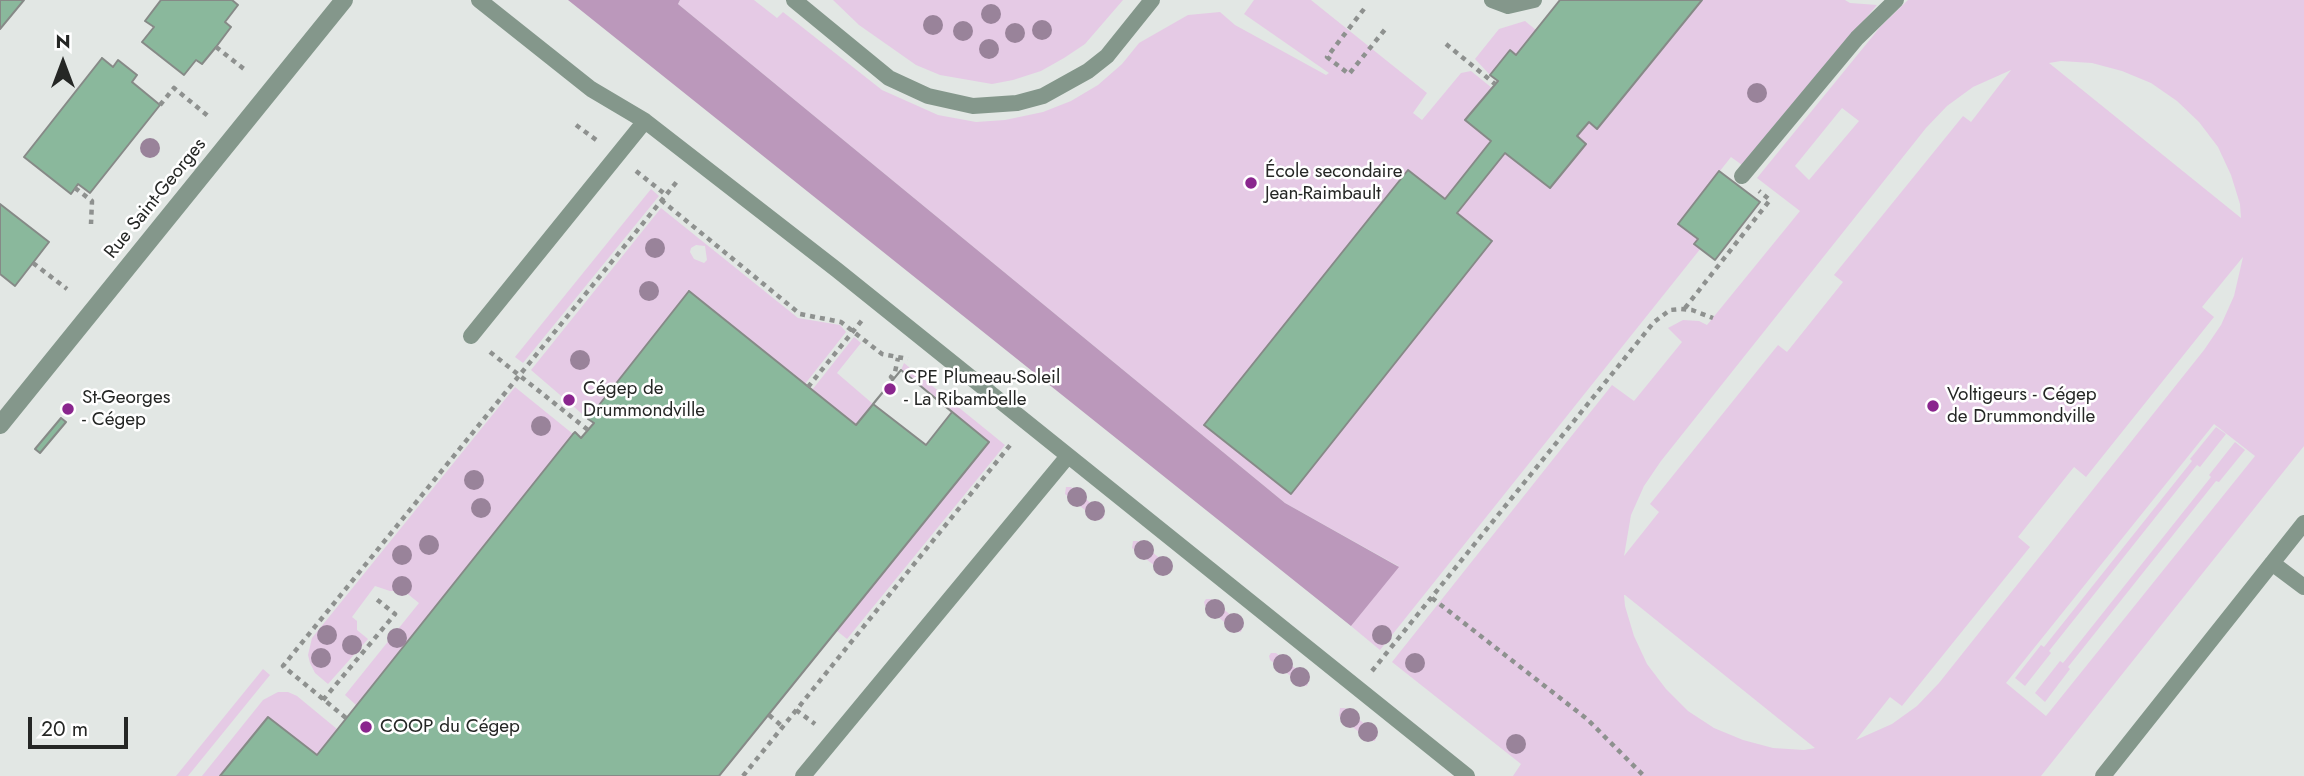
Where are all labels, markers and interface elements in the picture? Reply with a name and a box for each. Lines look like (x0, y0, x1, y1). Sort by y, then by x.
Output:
north arrow (28, 28, 98, 98)
text: N (55, 28, 71, 55)
street label: Rue Saint-Georges (100, 134, 212, 264)
place label: École secondaire Jean-Raimbault (1265, 161, 1403, 205)
marker: École secondaire Jean-Raimbault (1243, 175, 1259, 191)
place label: CPE Plumeau-Soleil - La Ribambelle (904, 367, 1060, 411)
place label: Cégep de Drummondville (583, 378, 705, 422)
marker: CPE Plumeau-Soleil - La Ribambelle (882, 381, 898, 397)
place label: Voltigeurs - Cégep de Drummondville (1947, 384, 2097, 428)
place label: St-Georges - Cégep (82, 387, 170, 431)
marker: Cégep de Drummondville (561, 392, 577, 408)
marker: Voltigeurs - Cégep de Drummondville (1925, 398, 1941, 414)
marker: St-Georges - Cégep (60, 401, 76, 417)
scale bar (32, 702, 131, 746)
text: 20 m (41, 714, 88, 744)
place label: COOP du Cégep (380, 716, 520, 738)
marker: COOP du Cégep (358, 719, 374, 735)

